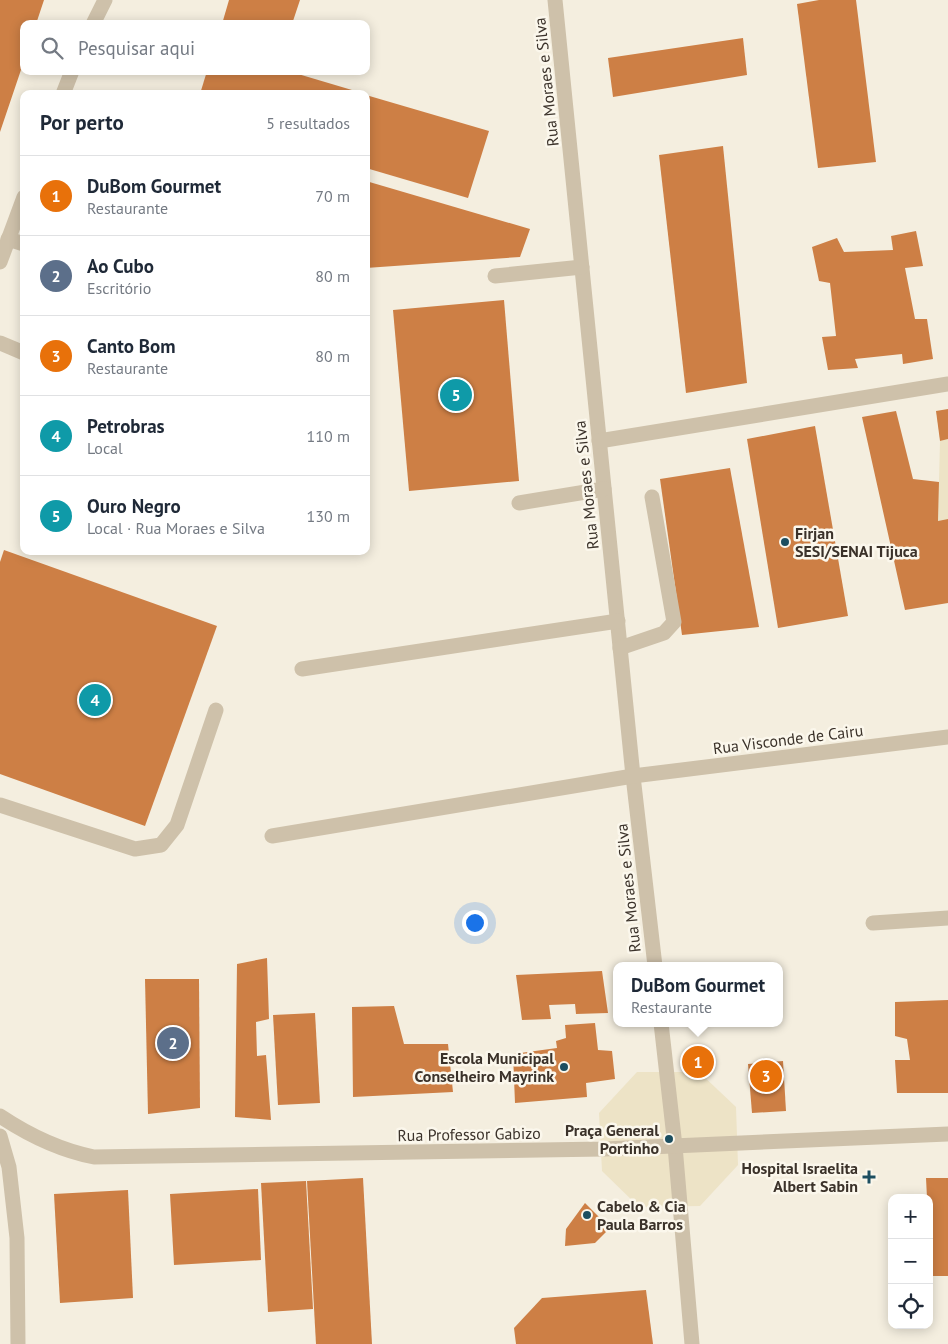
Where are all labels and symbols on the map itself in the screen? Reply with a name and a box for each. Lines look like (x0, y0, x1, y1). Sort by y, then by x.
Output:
street label: Rua Moraes e Silva (529, 17, 563, 147)
pin: 5 (440, 376, 472, 414)
street label: Rua Moraes e Silva (569, 420, 603, 550)
place label: Firjan SESI/SENAI Tijuca (795, 523, 918, 561)
marker: Firjan SESI/SENAI Tijuca (779, 536, 791, 548)
pin: 4 (79, 681, 111, 719)
street label: Rua Visconde de Cairu (712, 720, 864, 758)
street label: Rua Moraes e Silva (611, 823, 645, 953)
your location (462, 910, 488, 936)
pin: 2 (157, 1024, 189, 1062)
pin: 1 (682, 1043, 714, 1081)
place label: Escola Municipal Conselheiro Mayrink (414, 1048, 554, 1086)
pin: 3 (750, 1057, 782, 1095)
marker: Escola Municipal Conselheiro Mayrink (558, 1061, 570, 1073)
place label: Praça General Portinho (565, 1120, 659, 1158)
street label: Rua Professor Gabizo (397, 1123, 541, 1145)
marker: Praça General Portinho (663, 1133, 675, 1145)
place label: Hospital Israelita Albert Sabin (742, 1158, 858, 1196)
marker: Hospital Israelita Albert Sabin (862, 1170, 876, 1184)
place label: Cabelo & Cia Paula Barros (597, 1196, 686, 1234)
marker: Cabelo & Cia Paula Barros (581, 1209, 593, 1221)

